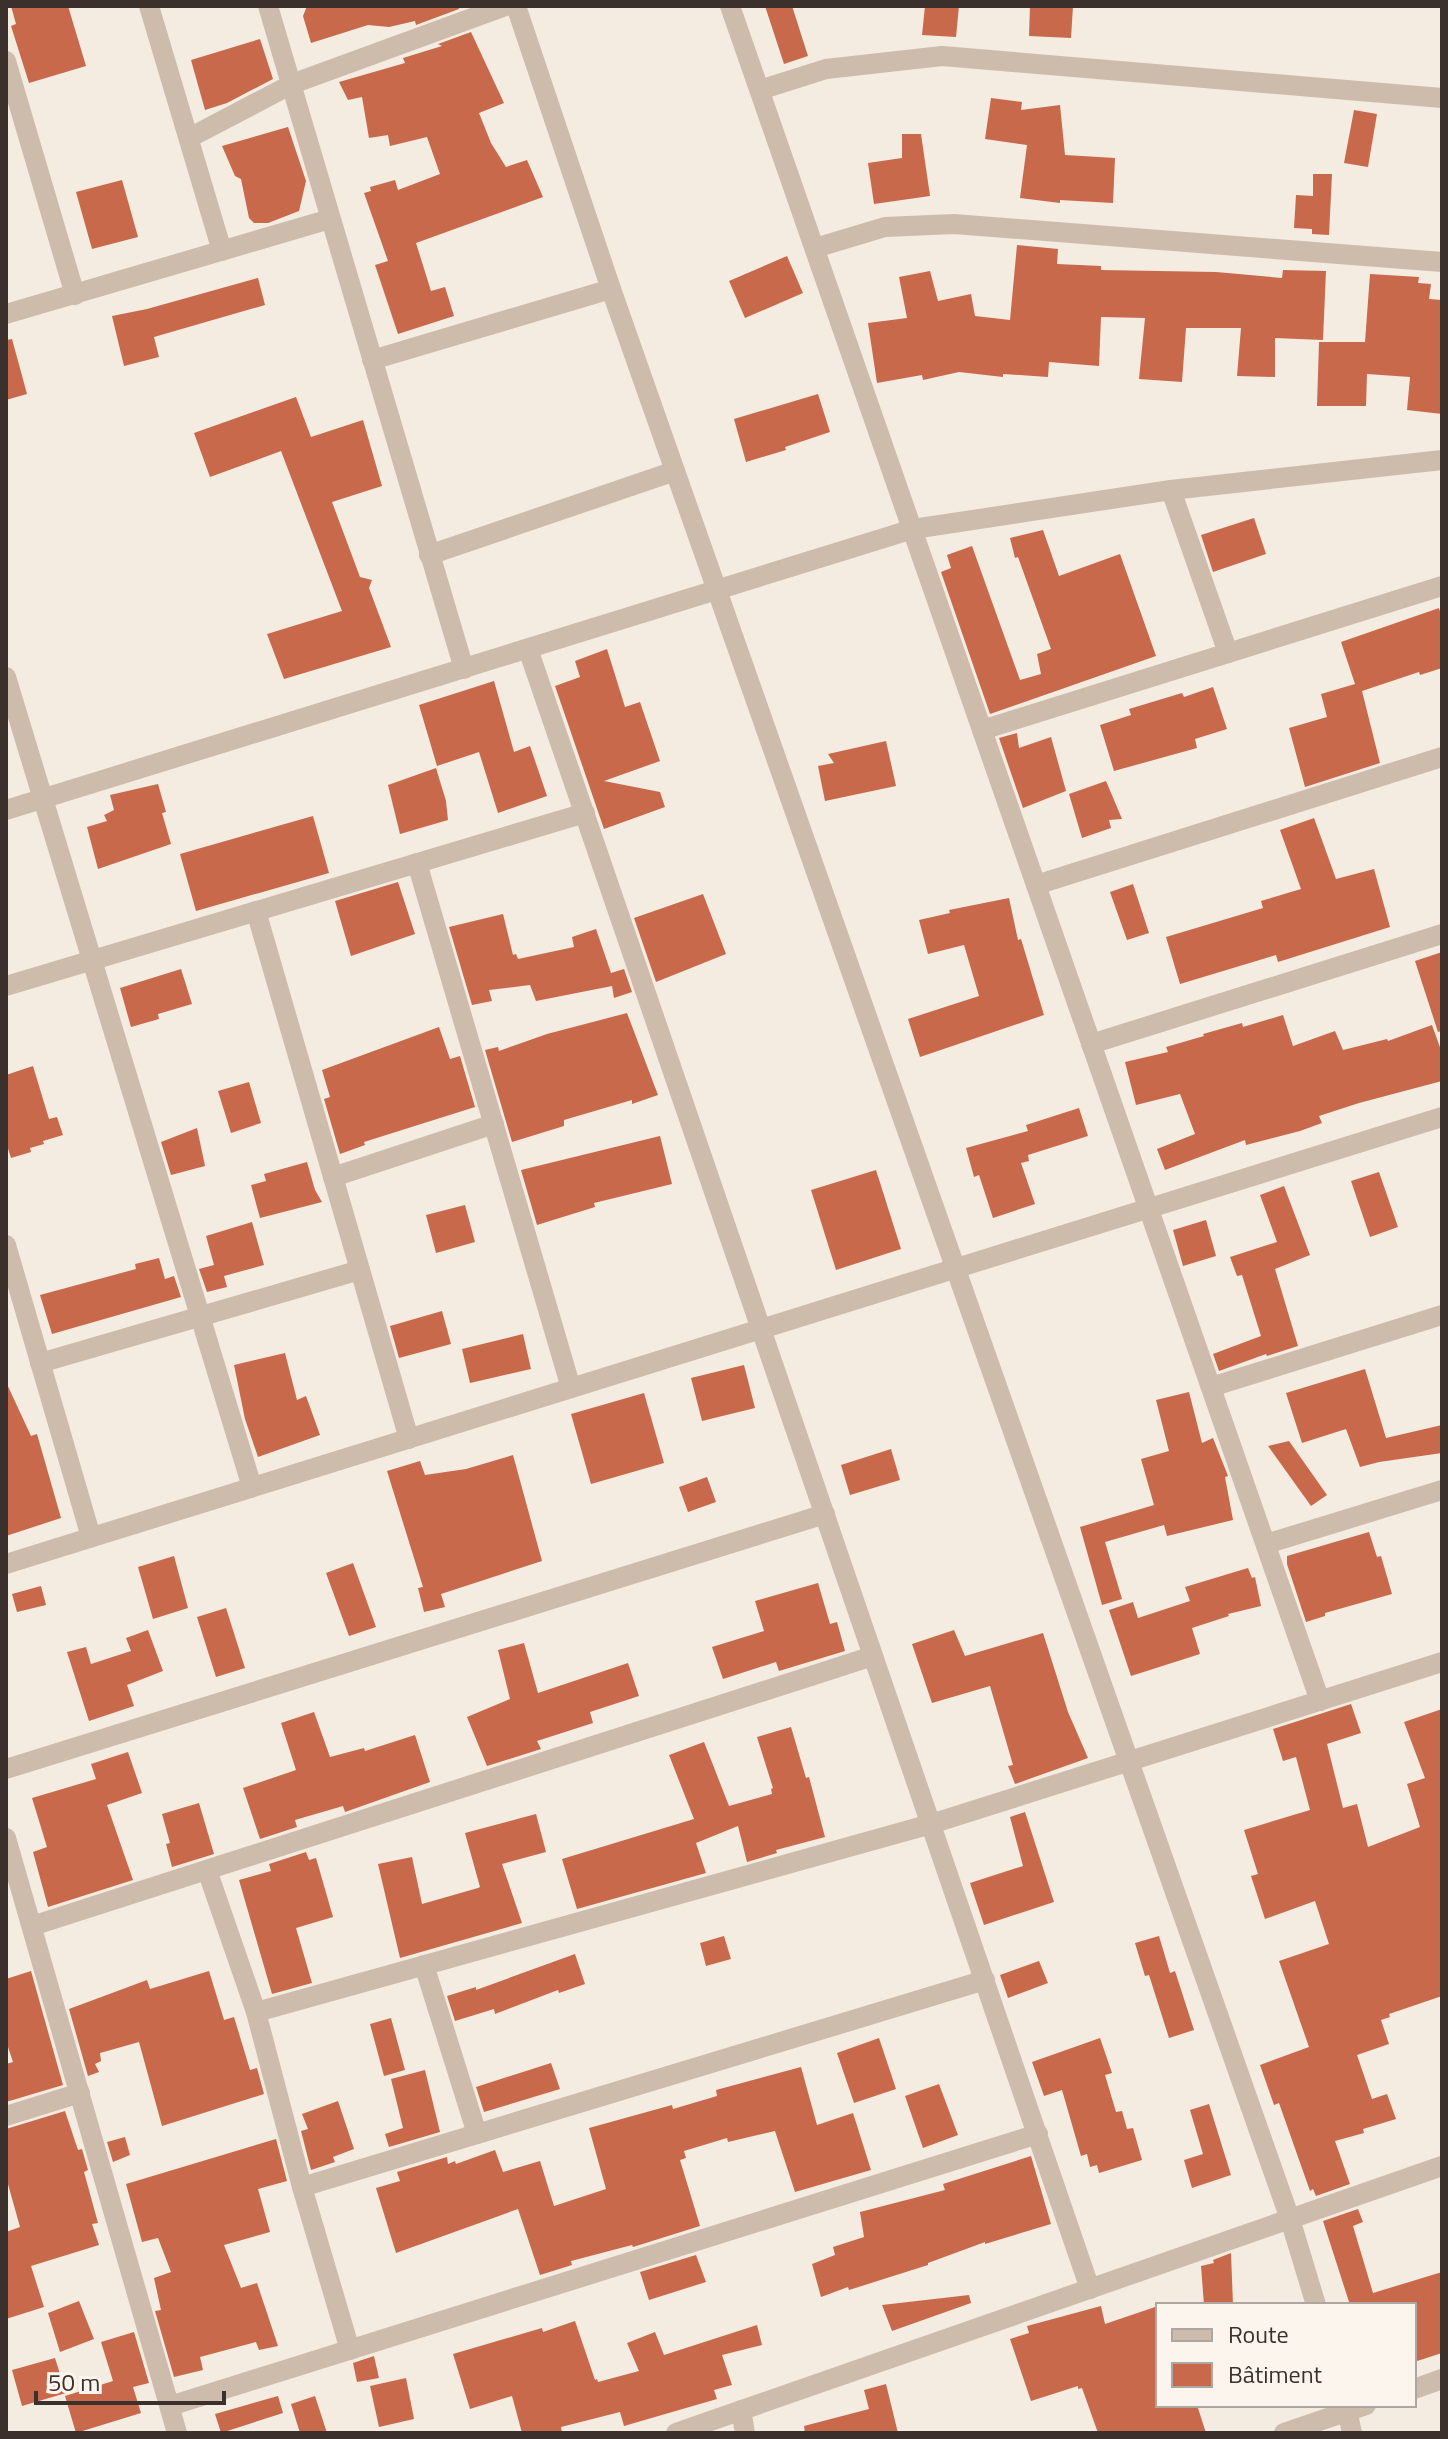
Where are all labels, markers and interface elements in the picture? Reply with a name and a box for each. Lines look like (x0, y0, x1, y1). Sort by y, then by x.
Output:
legend (1156, 2303, 1416, 2407)
text: Route (1228, 2316, 1289, 2352)
scale bar (36, 2355, 224, 2405)
text: Bâtiment (1228, 2356, 1322, 2392)
text: 50 m (48, 2364, 100, 2400)

